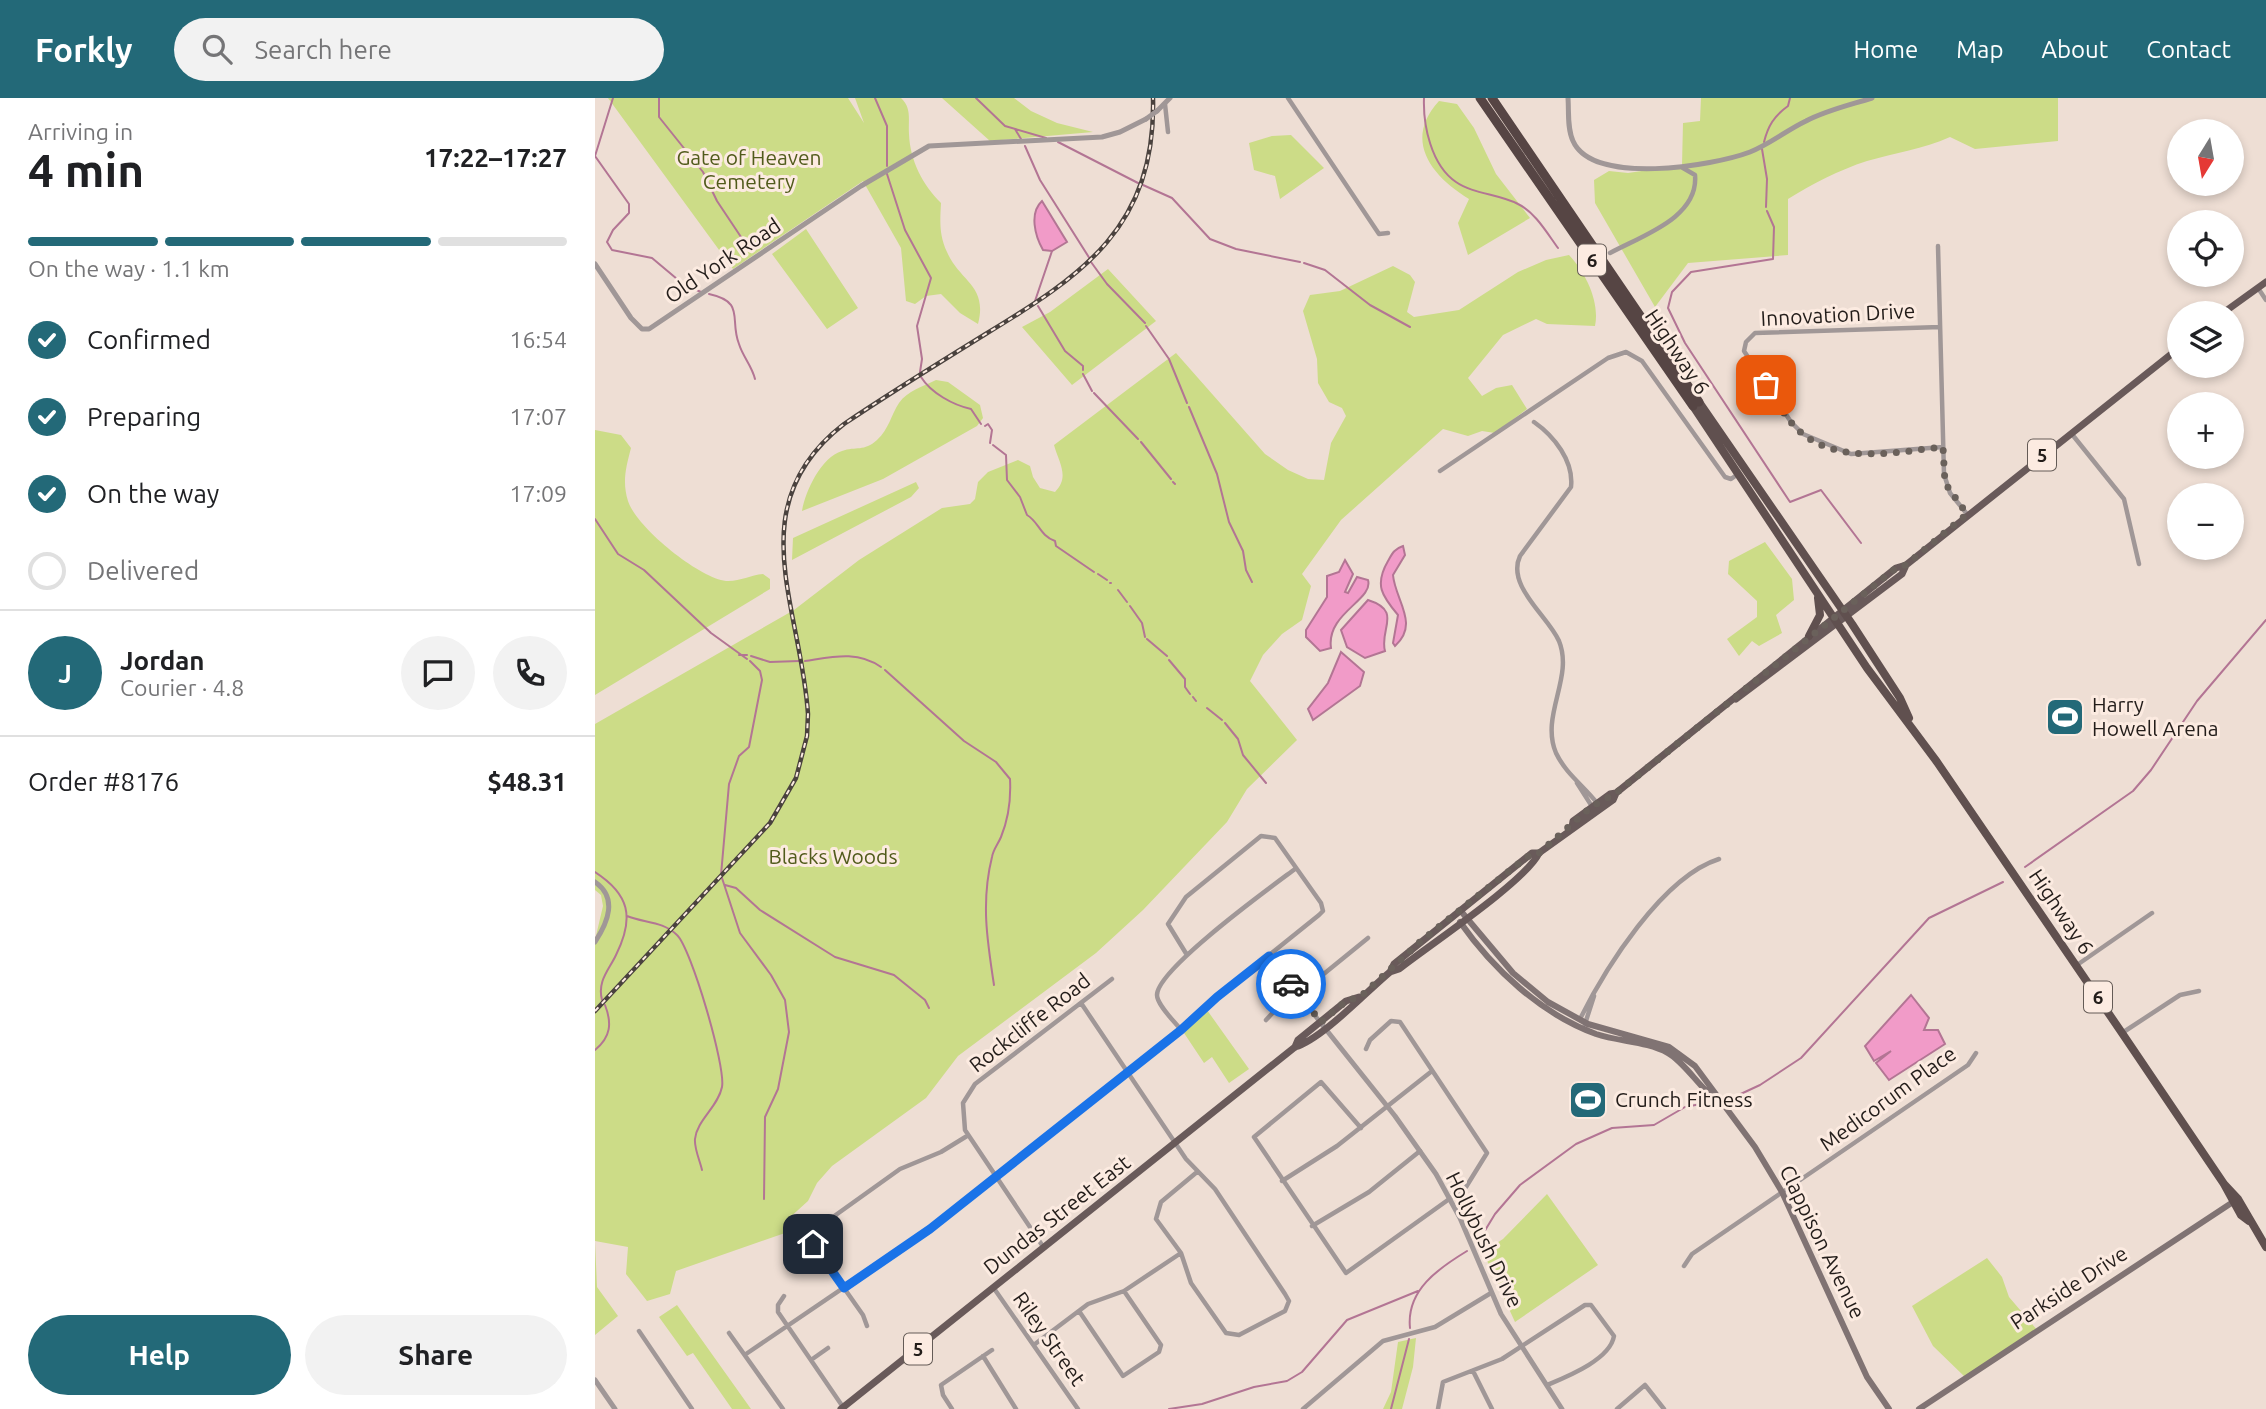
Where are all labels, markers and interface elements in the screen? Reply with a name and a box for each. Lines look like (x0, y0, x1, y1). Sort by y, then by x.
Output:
search box (174, 18, 664, 81)
icon: search (198, 30, 236, 68)
text: Forkly (35, 31, 132, 68)
text: Search here (254, 35, 392, 64)
text: Home (1853, 36, 1918, 63)
text: Map (1956, 36, 2003, 63)
text: About (2041, 36, 2108, 63)
text: Contact (2146, 36, 2231, 63)
text: Arriving in (28, 119, 133, 144)
north arrow (2167, 119, 2243, 196)
map controls (2167, 119, 2244, 560)
text: 17:22–17:27 (424, 143, 567, 172)
text: 4 min (28, 144, 144, 196)
park label: Gate of Heaven Cemetery (676, 145, 822, 193)
button: locate (2167, 210, 2244, 287)
street label: Old York Road (660, 213, 785, 308)
road number: 6 (1578, 244, 1606, 276)
text: On the way · 1.1 km (28, 256, 230, 281)
street label: Innovation Drive (1760, 298, 1916, 330)
button: layers (2167, 301, 2244, 378)
street label: Highway 6 (1641, 304, 1715, 399)
icon: check (28, 321, 66, 359)
text: Confirmed (87, 325, 211, 354)
text: 16:54 (509, 327, 567, 352)
pin (1736, 355, 1796, 415)
icon: bag (1747, 366, 1785, 404)
button: + (2167, 392, 2244, 469)
icon: check (28, 398, 66, 436)
text: Preparing (87, 402, 201, 431)
text: 17:07 (509, 404, 567, 429)
road number: 5 (2028, 440, 2056, 470)
icon: check (28, 475, 66, 513)
text: On the way (87, 479, 219, 508)
text: 17:09 (509, 481, 567, 506)
button: − (2167, 483, 2244, 560)
text: Delivered (87, 556, 199, 585)
button: chat (401, 636, 475, 710)
button: phone (493, 636, 567, 710)
text: Jordan (120, 646, 205, 675)
text: J (58, 659, 72, 688)
text: Courier · 4.8 (120, 675, 244, 700)
place label: Harry Howell Arena (2092, 692, 2219, 740)
sports icon: Harry Howell Arena (2044, 696, 2086, 738)
text: Order #8176 (28, 767, 179, 796)
text: $48.31 (487, 767, 567, 796)
park label: Blacks Woods (768, 844, 898, 868)
street label: Highway 6 (2025, 864, 2099, 959)
courier (1256, 949, 1326, 1019)
icon: car (1272, 965, 1310, 1003)
street label: Rockcliffe Road (964, 968, 1094, 1077)
road number: 6 (2084, 982, 2112, 1012)
street label: Medicorum Place (1815, 1041, 1960, 1156)
sports icon: Crunch Fitness (1567, 1079, 1609, 1121)
place label: Crunch Fitness (1615, 1087, 1753, 1111)
street label: Dundas Street East (978, 1150, 1134, 1279)
street label: Clappison Avenue (1775, 1161, 1870, 1322)
street label: Hollybush Drive (1442, 1168, 1528, 1311)
pin (783, 1214, 843, 1274)
icon: home (794, 1225, 832, 1263)
street label: Parkside Drive (2006, 1241, 2131, 1334)
street label: Riley Street (1009, 1287, 1091, 1390)
button: Help (28, 1315, 291, 1395)
button: Share (305, 1315, 567, 1395)
road number: 5 (904, 1334, 932, 1364)

